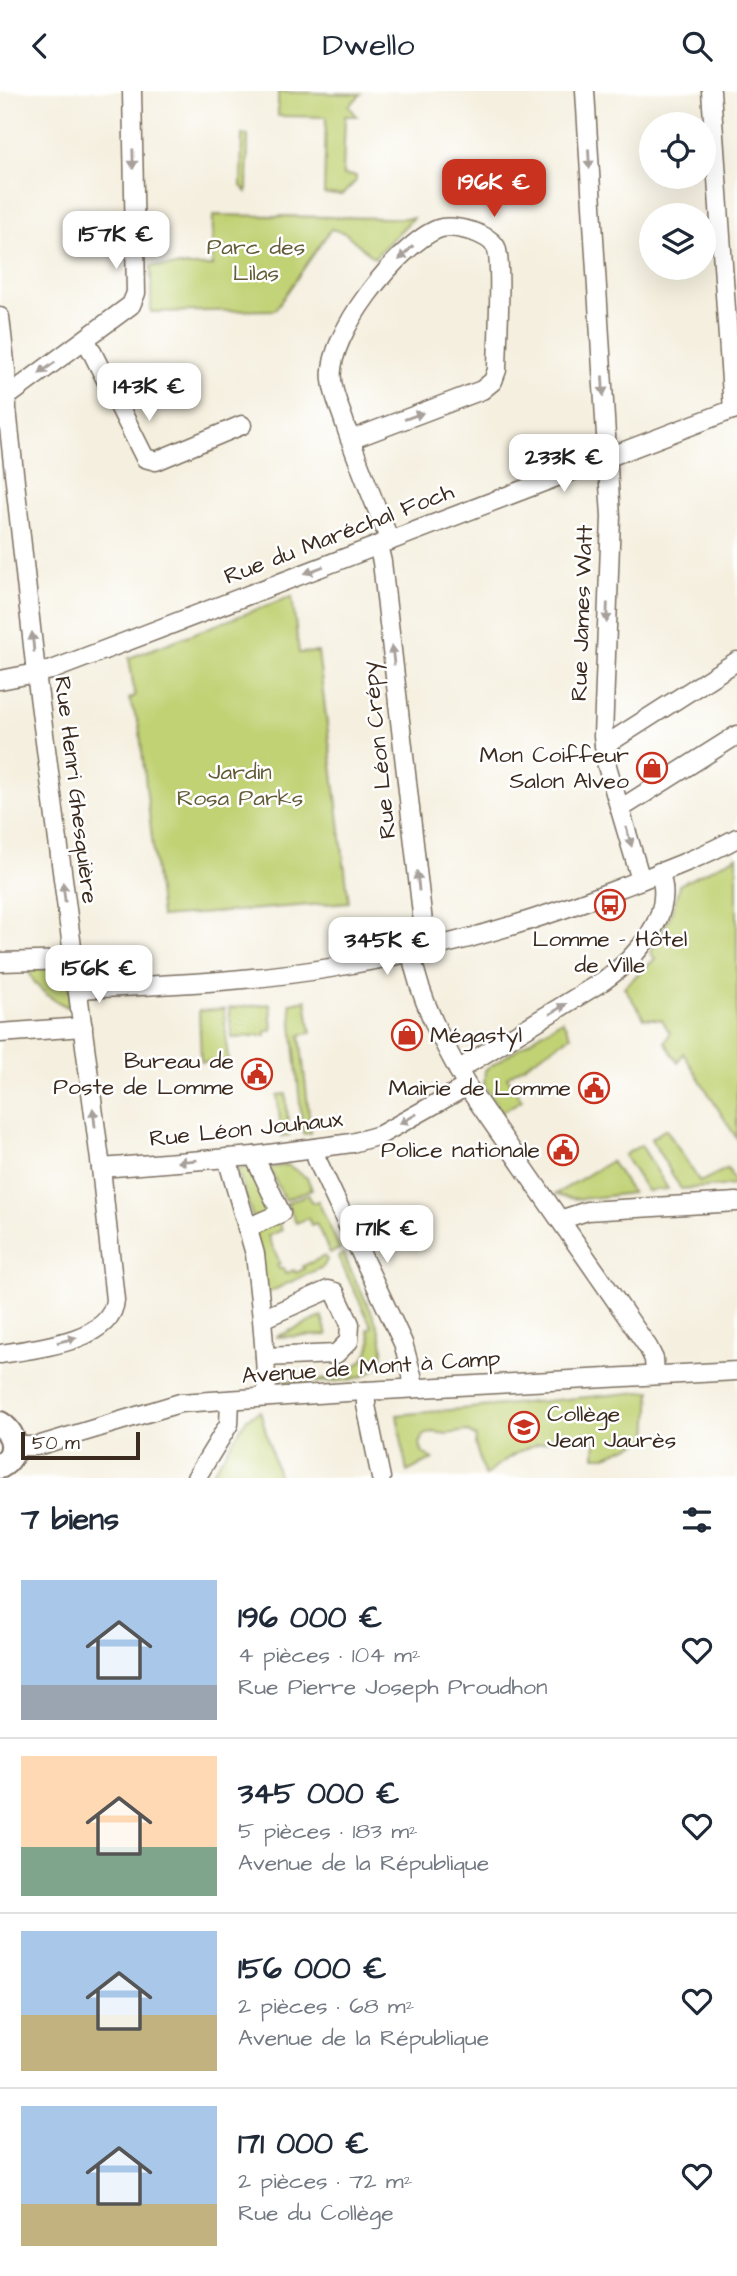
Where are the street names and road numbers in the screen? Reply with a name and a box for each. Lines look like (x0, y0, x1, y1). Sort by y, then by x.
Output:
street label: Rue du Maréchal Foch (220, 475, 459, 593)
street label: Rue James Watt (563, 523, 601, 702)
street label: Rue Léon Crépy (354, 659, 405, 840)
street label: Rue Henri Ghesquière (46, 674, 106, 906)
street label: Rue Léon Jouhaux (148, 1103, 344, 1155)
street label: Avenue de Mont à Camp (241, 1342, 501, 1392)

